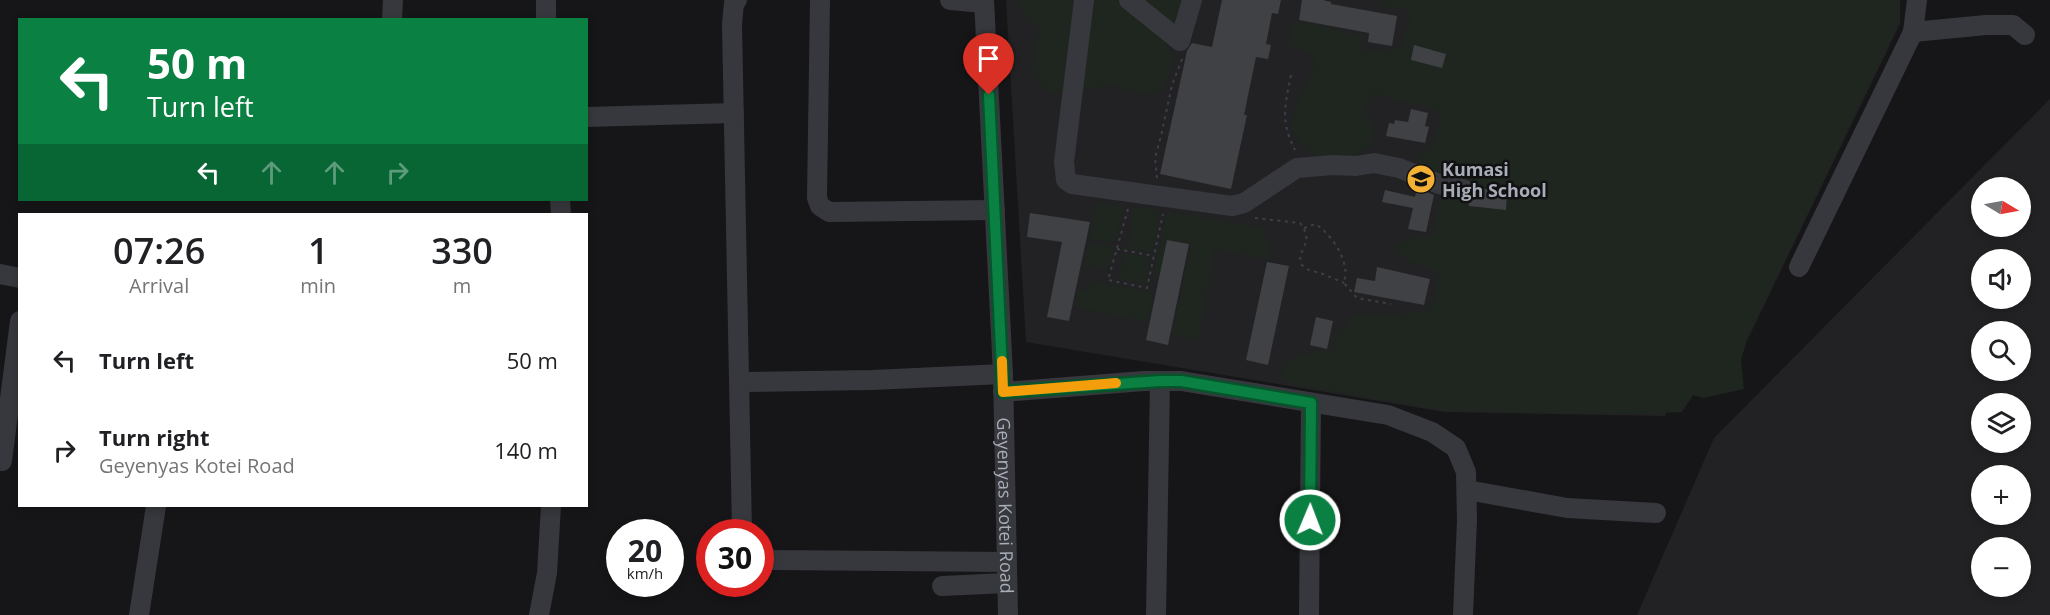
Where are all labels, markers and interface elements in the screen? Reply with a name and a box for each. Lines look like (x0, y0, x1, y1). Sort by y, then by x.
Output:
pin (963, 33, 1014, 95)
text: 50 m (147, 34, 247, 91)
icon: left (48, 42, 126, 120)
icon: arrive (972, 42, 1005, 75)
text: Turn left (147, 88, 254, 125)
icon: left (192, 156, 225, 189)
icon: ahead (255, 156, 288, 189)
icon: ahead (318, 156, 351, 189)
icon: right (381, 156, 414, 189)
place label: Kumasi High School (1442, 157, 1547, 202)
school or university icon: Kumasi High School (1405, 163, 1437, 195)
north arrow (1971, 177, 2031, 237)
map controls (1971, 177, 2031, 597)
text: 07:26 (113, 226, 205, 275)
text: 1 (308, 226, 329, 275)
text: 330 (431, 226, 493, 275)
button: sound (1971, 249, 2031, 309)
text: Arrival (129, 272, 189, 299)
text: min (300, 272, 336, 299)
text: m (453, 272, 471, 299)
button: search (1971, 321, 2031, 381)
icon: left (48, 344, 81, 377)
text: Turn left (99, 345, 194, 375)
text: 50 m (507, 345, 558, 375)
button: layers (1971, 393, 2031, 453)
street label: Geyenyas Kotei Road (992, 417, 1020, 594)
text: Turn right (99, 422, 210, 452)
icon: right (48, 434, 81, 467)
text: 140 m (494, 435, 558, 465)
text: Geyenyas Kotei Road (99, 452, 295, 479)
button: + (1971, 465, 2031, 525)
position arrow (1278, 488, 1342, 552)
speed limit sign: 30 (696, 519, 774, 597)
text: 20 (628, 530, 662, 571)
button: − (1971, 537, 2031, 597)
text: km/h (627, 563, 663, 583)

